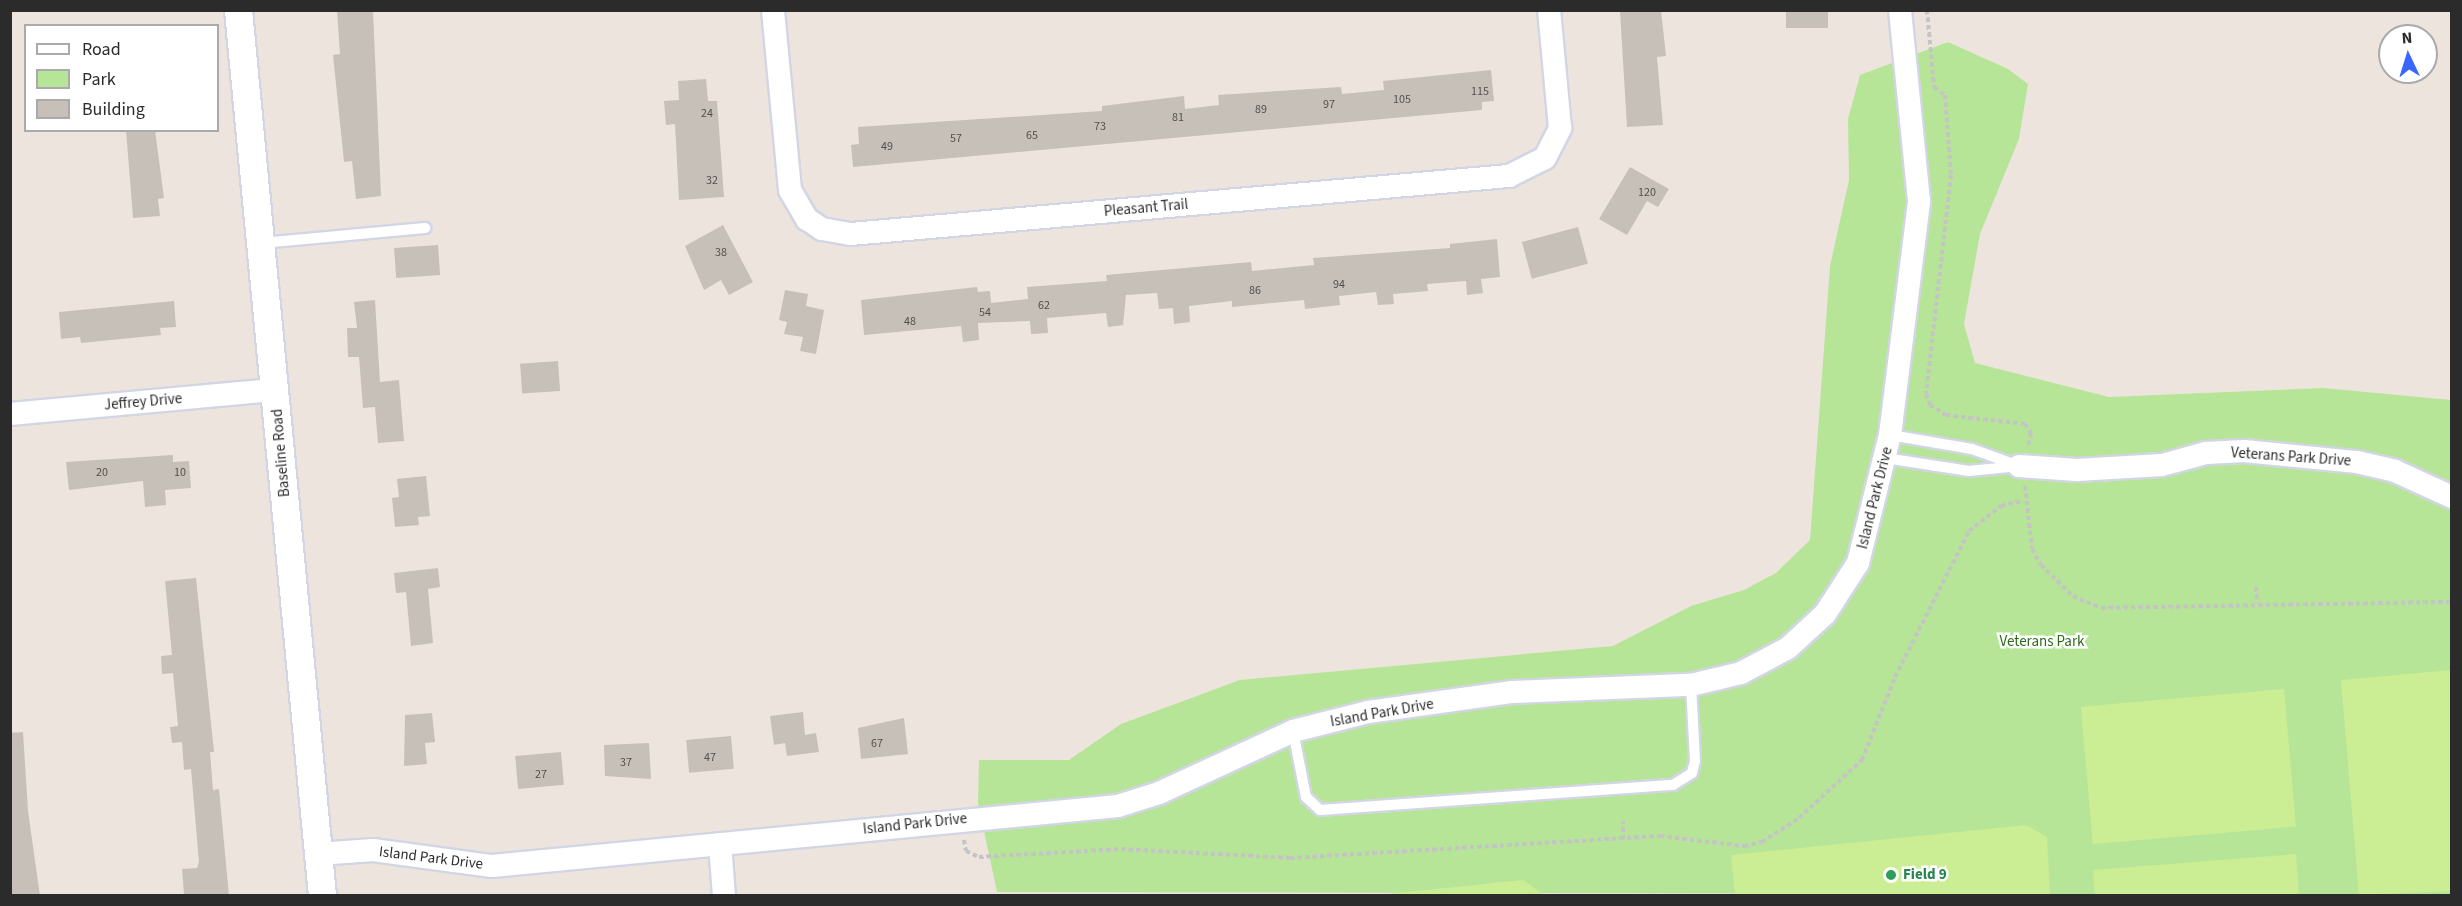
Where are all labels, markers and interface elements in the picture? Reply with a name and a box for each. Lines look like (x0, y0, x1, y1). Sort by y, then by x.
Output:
legend (24, 24, 219, 132)
north arrow (2378, 24, 2438, 84)
text: N (2401, 27, 2413, 49)
text: Road (82, 37, 121, 62)
text: Park (82, 67, 116, 92)
house number: 115 (1471, 85, 1489, 99)
house number: 105 (1393, 93, 1411, 107)
text: Building (82, 97, 145, 122)
house number: 97 (1323, 98, 1335, 112)
house number: 89 (1255, 103, 1267, 117)
house number: 24 (701, 107, 713, 121)
house number: 81 (1172, 111, 1184, 125)
house number: 73 (1094, 120, 1106, 134)
house number: 65 (1026, 129, 1038, 143)
house number: 57 (950, 132, 962, 146)
house number: 49 (881, 140, 893, 154)
house number: 32 (706, 174, 718, 188)
house number: 120 (1638, 186, 1656, 200)
street label: Pleasant Trail (1103, 195, 1189, 221)
house number: 38 (715, 246, 727, 260)
house number: 94 (1333, 278, 1345, 292)
house number: 86 (1249, 284, 1261, 298)
house number: 62 (1038, 299, 1050, 313)
house number: 54 (979, 306, 991, 320)
house number: 48 (904, 315, 916, 329)
street label: Jeffrey Drive (103, 390, 183, 414)
street label: Baseline Road (268, 408, 294, 498)
street label: Veterans Park Drive (2230, 444, 2352, 470)
street label: Island Park Drive (1854, 445, 1896, 551)
house number: 20 (96, 466, 108, 480)
house number: 10 (174, 466, 186, 480)
park label: Veterans Park (1999, 633, 2085, 651)
street label: Island Park Drive (1329, 695, 1435, 731)
house number: 67 (871, 737, 883, 751)
house number: 47 (704, 751, 716, 765)
house number: 37 (620, 756, 632, 770)
house number: 27 (535, 768, 547, 782)
street label: Island Park Drive (862, 810, 968, 838)
street label: Island Park Drive (378, 843, 484, 873)
place label: Field 9 (1903, 866, 1947, 884)
marker: Field 9 (1884, 868, 1898, 882)

